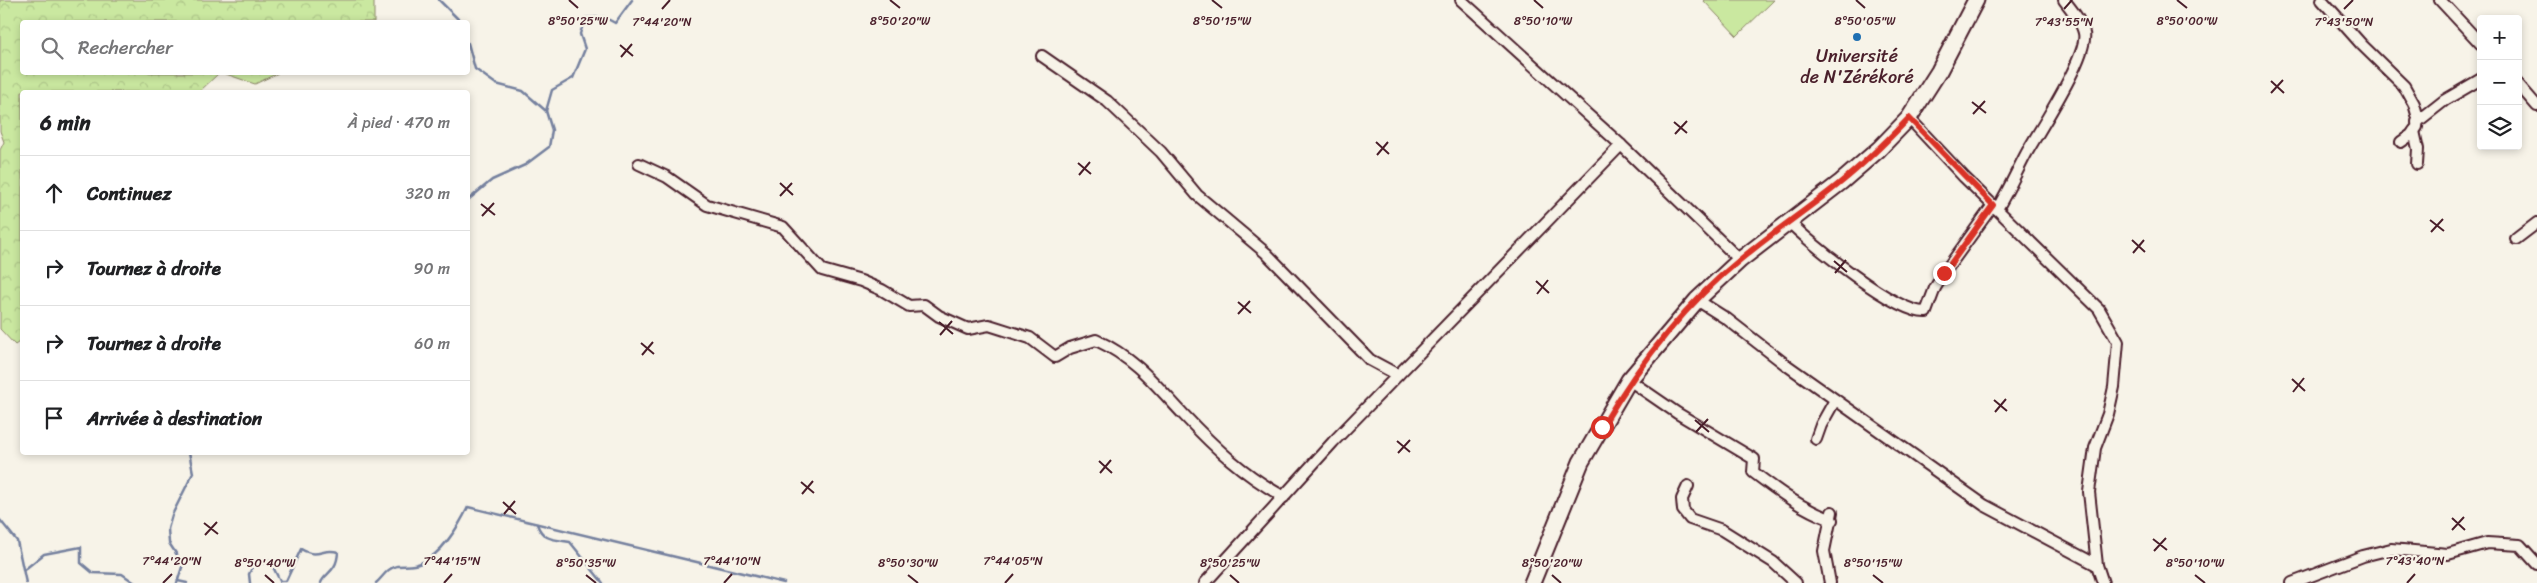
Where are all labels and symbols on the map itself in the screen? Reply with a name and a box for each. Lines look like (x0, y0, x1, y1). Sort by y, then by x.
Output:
text: 8°50'25"W (548, 10, 609, 32)
text: 8°50'20"W (870, 10, 931, 32)
text: 8°50'15"W (1193, 10, 1252, 32)
text: 8°50'10"W (1514, 10, 1573, 32)
text: 8°50'05"W (1835, 10, 1896, 32)
text: 8°50'00"W (2156, 10, 2218, 32)
text: 7°44'20"N (632, 11, 692, 33)
text: 7°43'55"N (2035, 11, 2094, 33)
text: 7°43'50"N (2315, 11, 2374, 33)
marker: Université de N'Zérékoré (1851, 31, 1863, 43)
place label: Université de N'Zérékoré (1800, 40, 1914, 93)
route end (1933, 262, 1956, 285)
route start (1591, 416, 1614, 439)
text: 7°44'20"N (142, 550, 202, 572)
text: 7°44'15"N (423, 550, 481, 572)
text: 7°44'10"N (703, 550, 761, 572)
text: 7°44'05"N (983, 550, 1044, 572)
text: 7°43'40"N (2386, 550, 2445, 572)
text: 8°50'40"W (234, 552, 296, 574)
text: 8°50'35"W (556, 552, 617, 574)
text: 8°50'30"W (878, 552, 939, 574)
text: 8°50'25"W (1200, 552, 1261, 574)
text: 8°50'20"W (1522, 552, 1583, 574)
text: 8°50'15"W (1844, 552, 1903, 574)
text: 8°50'10"W (2166, 552, 2225, 574)

